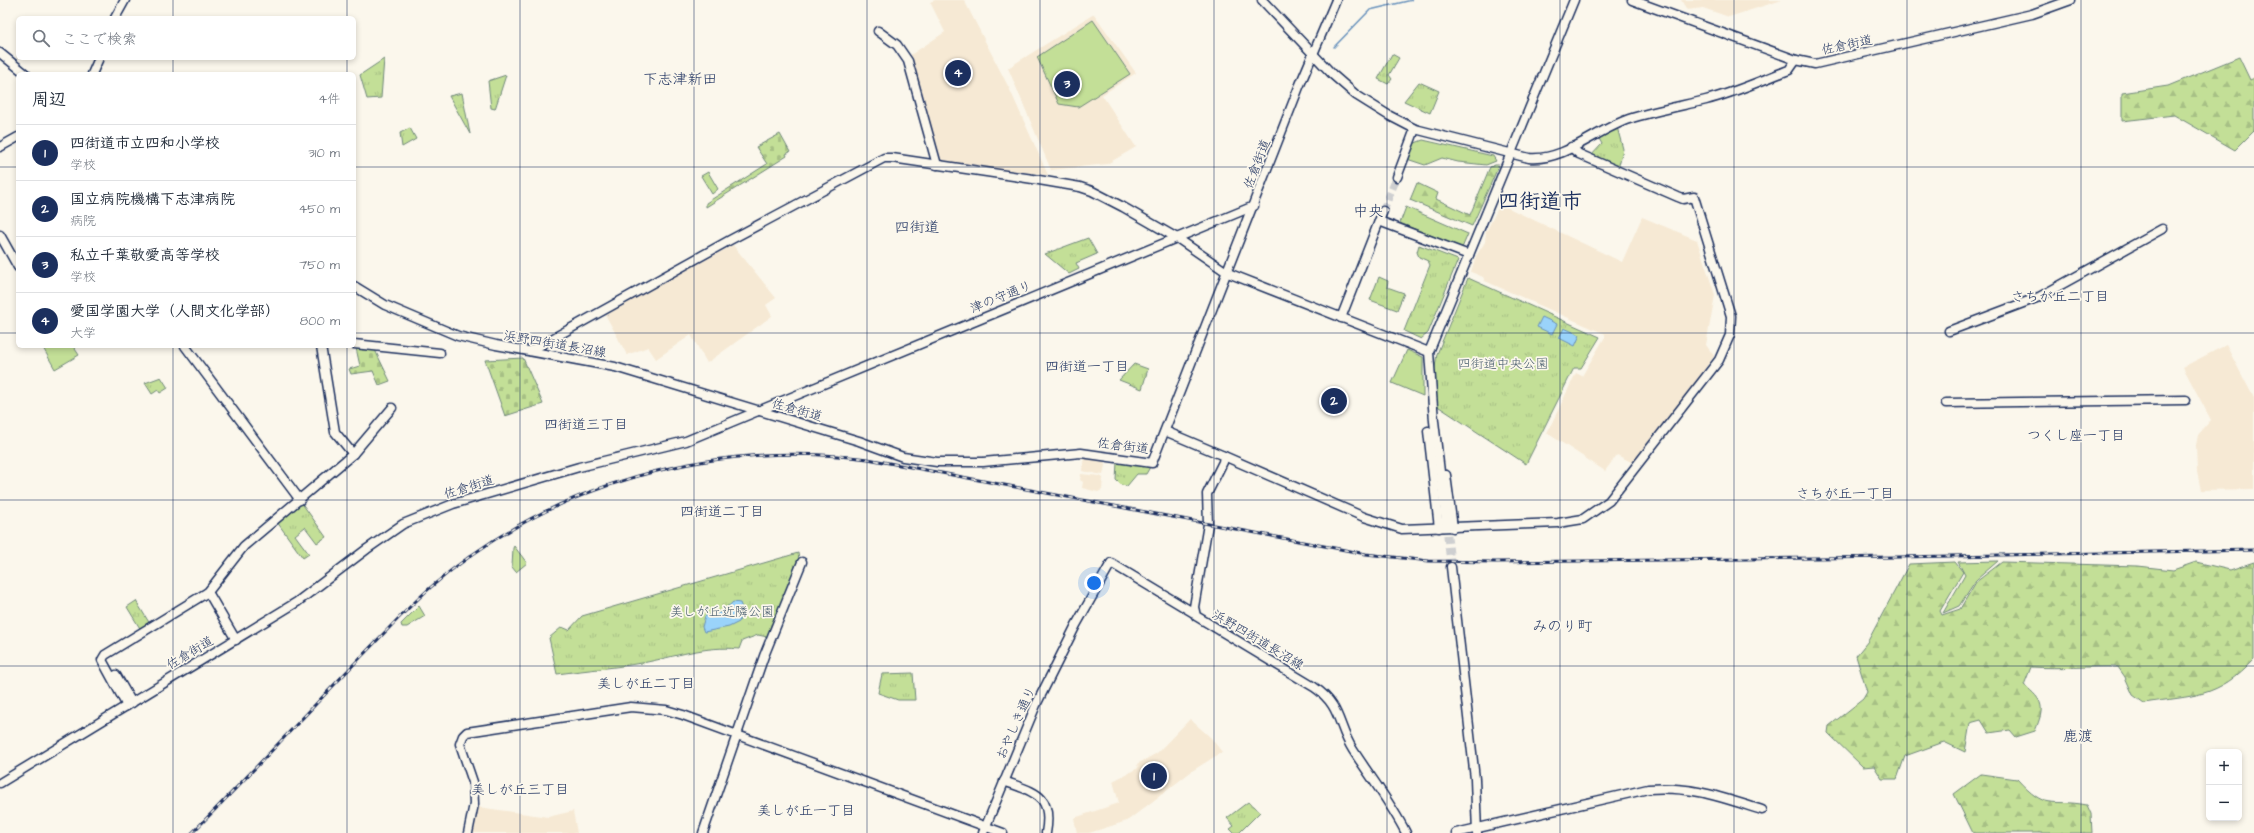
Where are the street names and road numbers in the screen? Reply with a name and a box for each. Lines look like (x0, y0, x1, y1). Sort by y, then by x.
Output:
street label: 佐倉街道 (1820, 31, 1874, 59)
street label: 佐倉街道 (1239, 136, 1275, 192)
street label: 津の守通り (967, 276, 1035, 318)
street label: 浜野四街道長沼線 (502, 326, 609, 362)
street label: 佐倉街道 (770, 394, 824, 426)
street label: 佐倉街道 (1096, 434, 1150, 458)
street label: 佐倉街道 (441, 471, 497, 503)
street label: 浜野四街道長沼線 (1209, 605, 1308, 675)
street label: 佐倉街道 (163, 632, 217, 674)
street label: おやしき通り (992, 684, 1040, 762)

